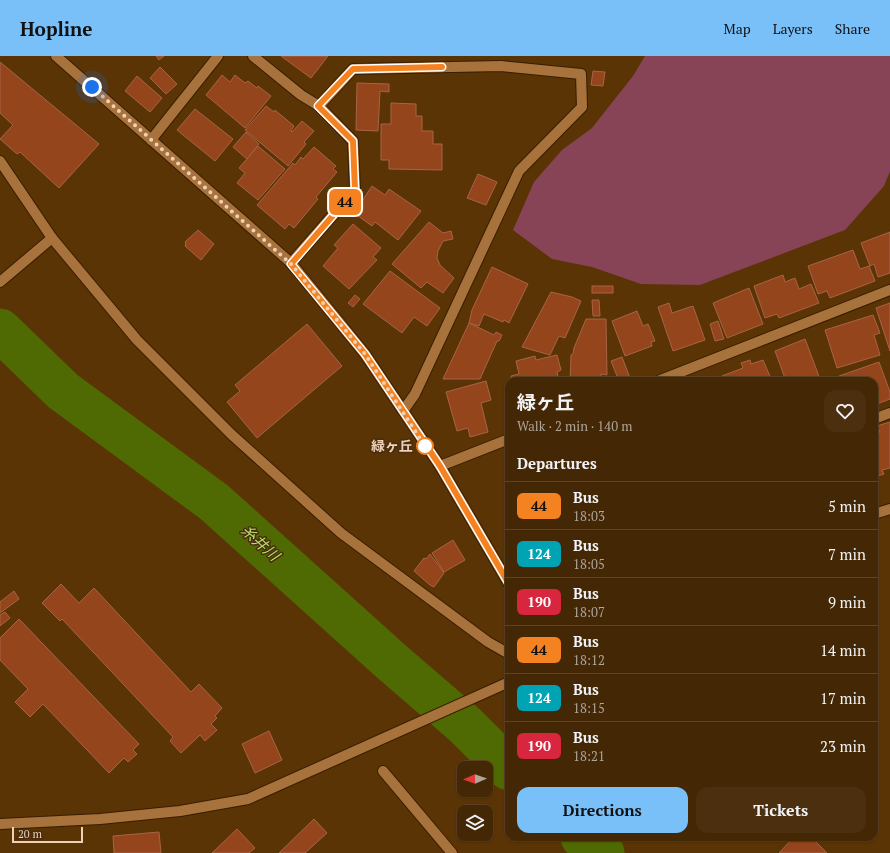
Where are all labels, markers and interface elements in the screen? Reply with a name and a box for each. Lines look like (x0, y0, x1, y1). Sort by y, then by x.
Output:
text: Hopline (20, 16, 93, 41)
text: Map (724, 19, 751, 38)
text: Layers (773, 19, 813, 38)
text: Share (835, 19, 870, 38)
your location (82, 77, 102, 97)
line badge: 44 (327, 189, 363, 215)
text: 44 (337, 192, 353, 211)
text: 緑ヶ丘 (517, 389, 574, 414)
button: heart (824, 390, 866, 432)
text: Walk · 2 min · 140 m (517, 417, 632, 435)
place label: 緑ヶ丘 (371, 436, 413, 455)
marker: 緑ヶ丘 (416, 437, 434, 455)
text: Departures (517, 453, 597, 473)
text: Bus (573, 487, 599, 507)
text: 44 (531, 496, 547, 515)
text: 5 min (828, 496, 866, 516)
text: 18:03 (573, 507, 605, 525)
water label: 糸井川 (237, 520, 286, 566)
text: Bus (573, 535, 599, 555)
text: 124 (527, 544, 551, 563)
text: 7 min (828, 544, 866, 564)
text: 18:05 (573, 555, 605, 573)
text: Bus (573, 583, 599, 603)
text: 190 (527, 592, 551, 611)
text: 9 min (828, 592, 866, 612)
text: 18:07 (573, 603, 605, 621)
text: Bus (573, 631, 599, 651)
text: 44 (531, 640, 547, 659)
text: 14 min (820, 640, 866, 660)
text: 18:12 (573, 651, 605, 669)
text: Bus (573, 679, 599, 699)
text: 124 (527, 688, 551, 707)
text: 17 min (820, 688, 866, 708)
text: 18:15 (573, 699, 605, 717)
text: Bus (573, 727, 599, 747)
text: 190 (527, 736, 551, 755)
text: 23 min (820, 736, 866, 756)
text: 18:21 (573, 747, 605, 765)
north arrow (457, 761, 493, 797)
map controls (457, 761, 493, 841)
button: Directions (517, 787, 688, 833)
button: Tickets (696, 787, 866, 833)
button: layers (457, 805, 493, 841)
scale bar (12, 825, 83, 844)
text: 20 m (18, 827, 42, 841)

